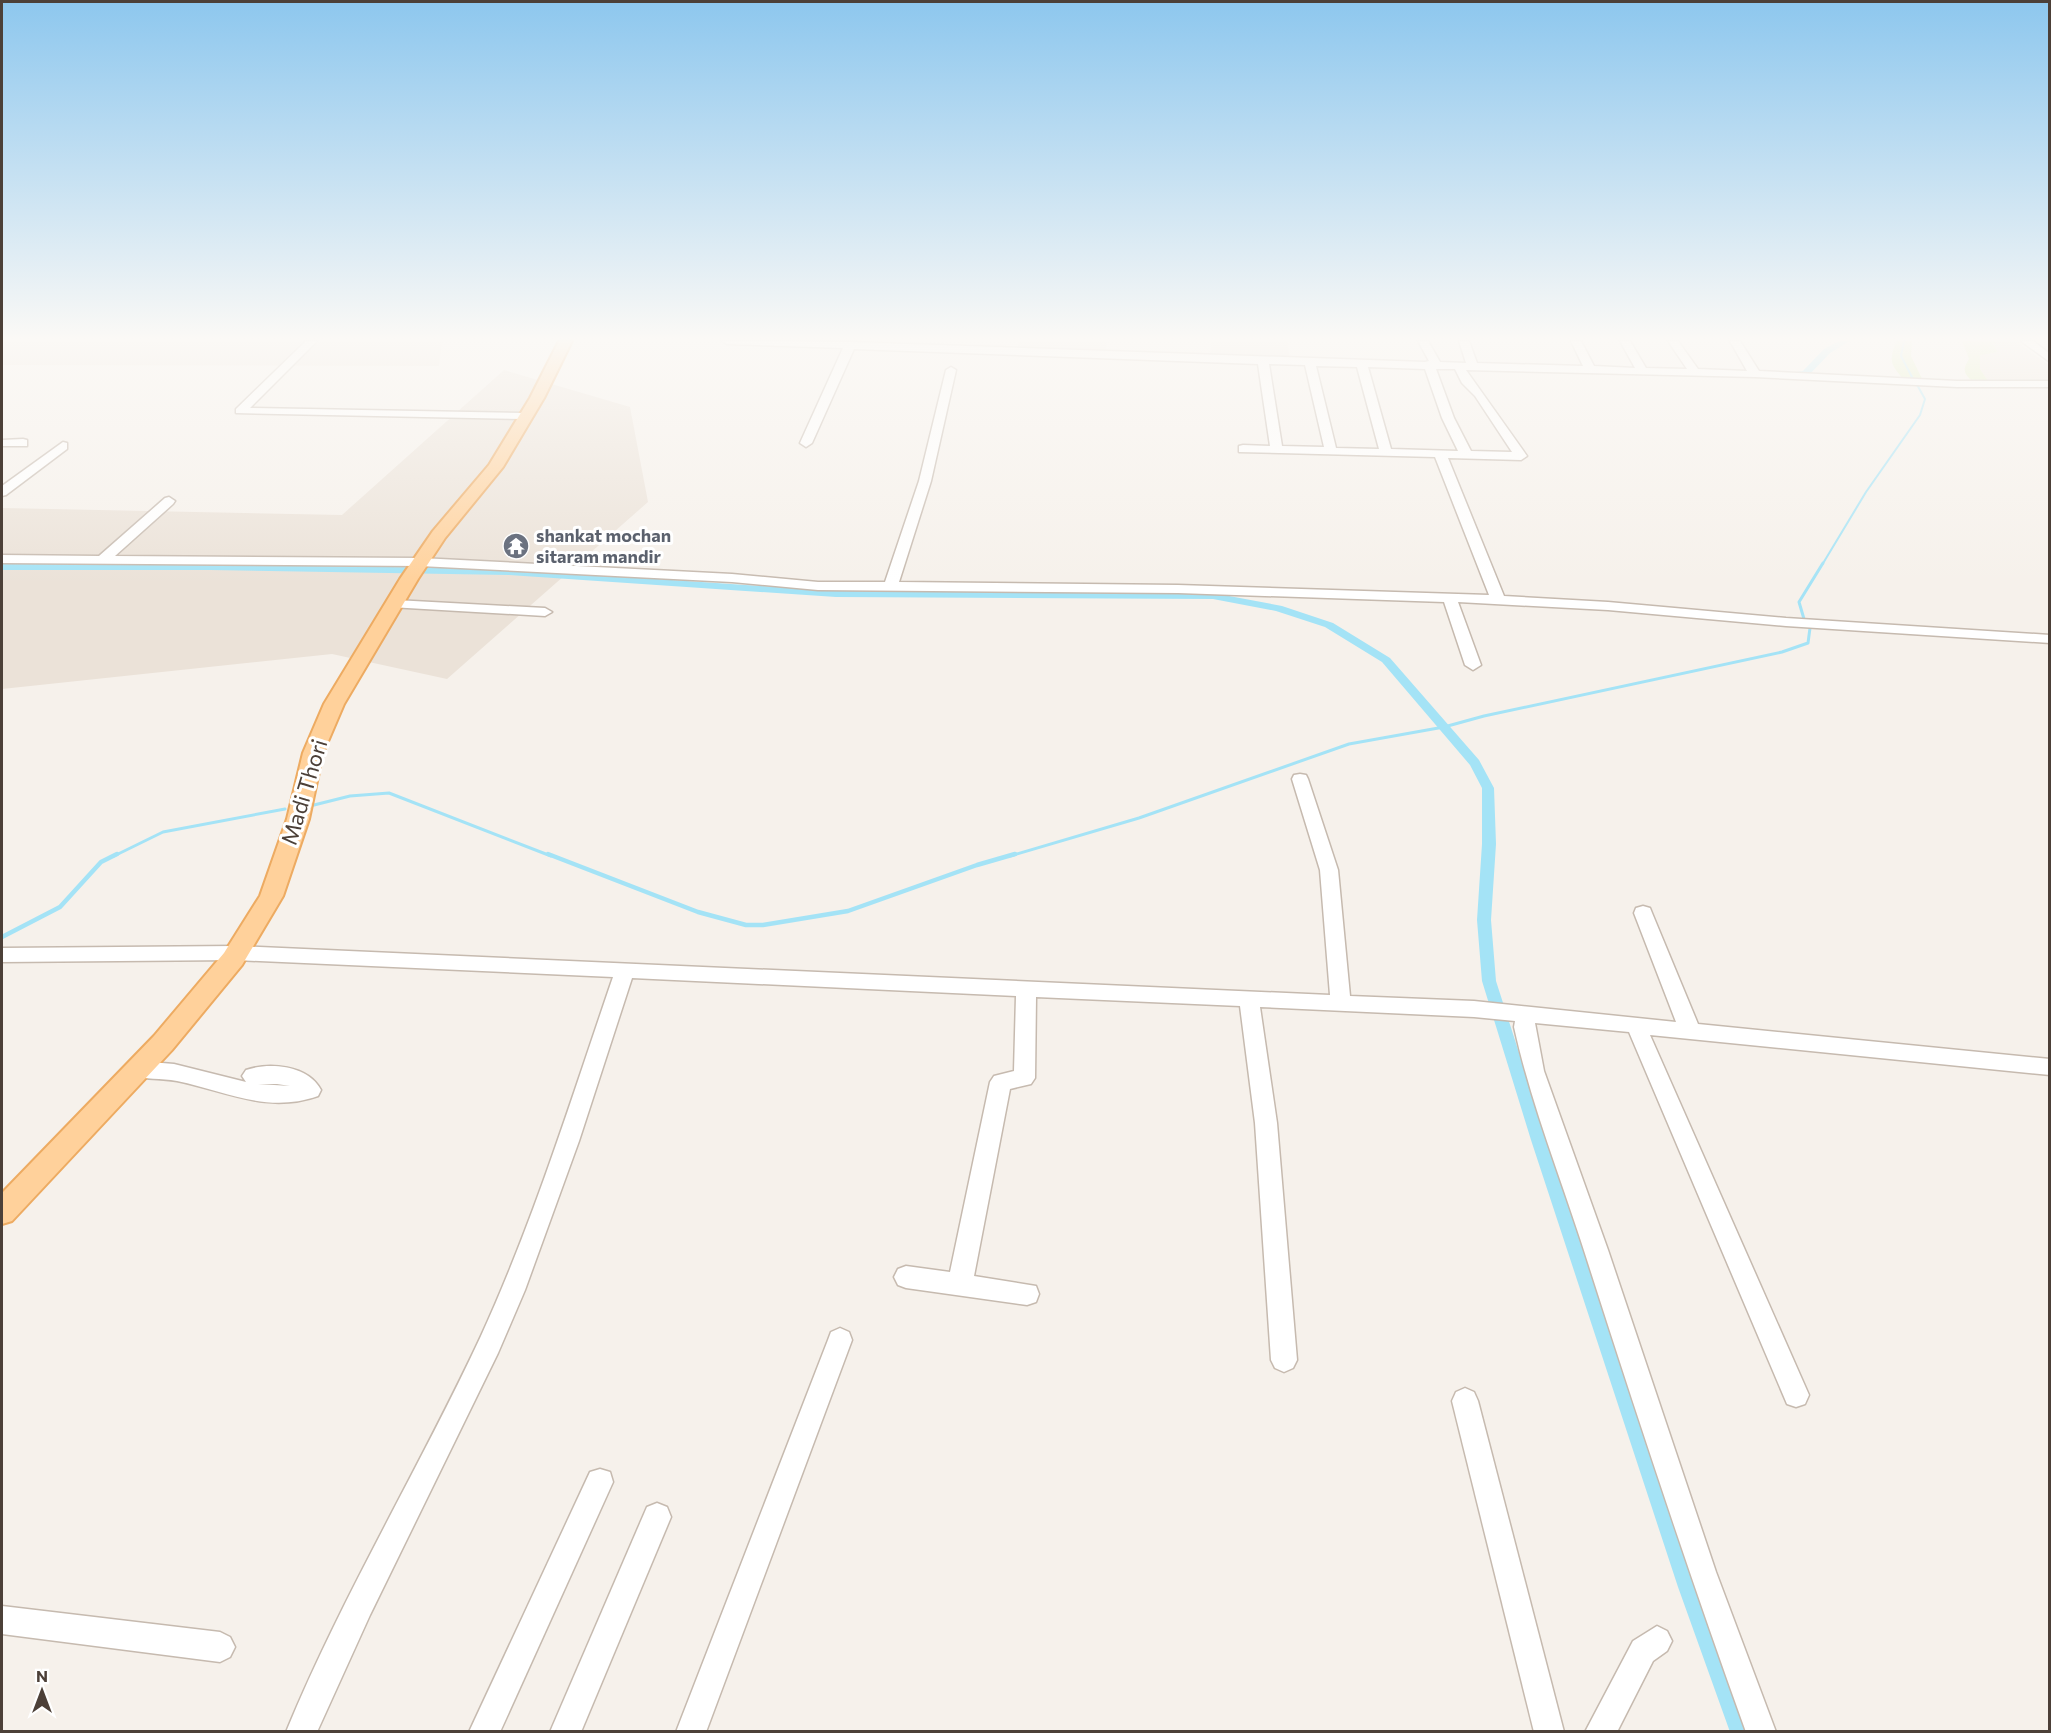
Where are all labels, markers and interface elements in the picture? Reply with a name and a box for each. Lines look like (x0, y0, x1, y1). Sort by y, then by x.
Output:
place label: shankat mochan sitaram mandir (536, 524, 671, 567)
temple icon: shankat mochan sitaram mandir (501, 531, 531, 561)
street label: Madi Thori (275, 736, 332, 848)
north arrow (12, 1661, 72, 1721)
text: N (36, 1666, 48, 1685)

